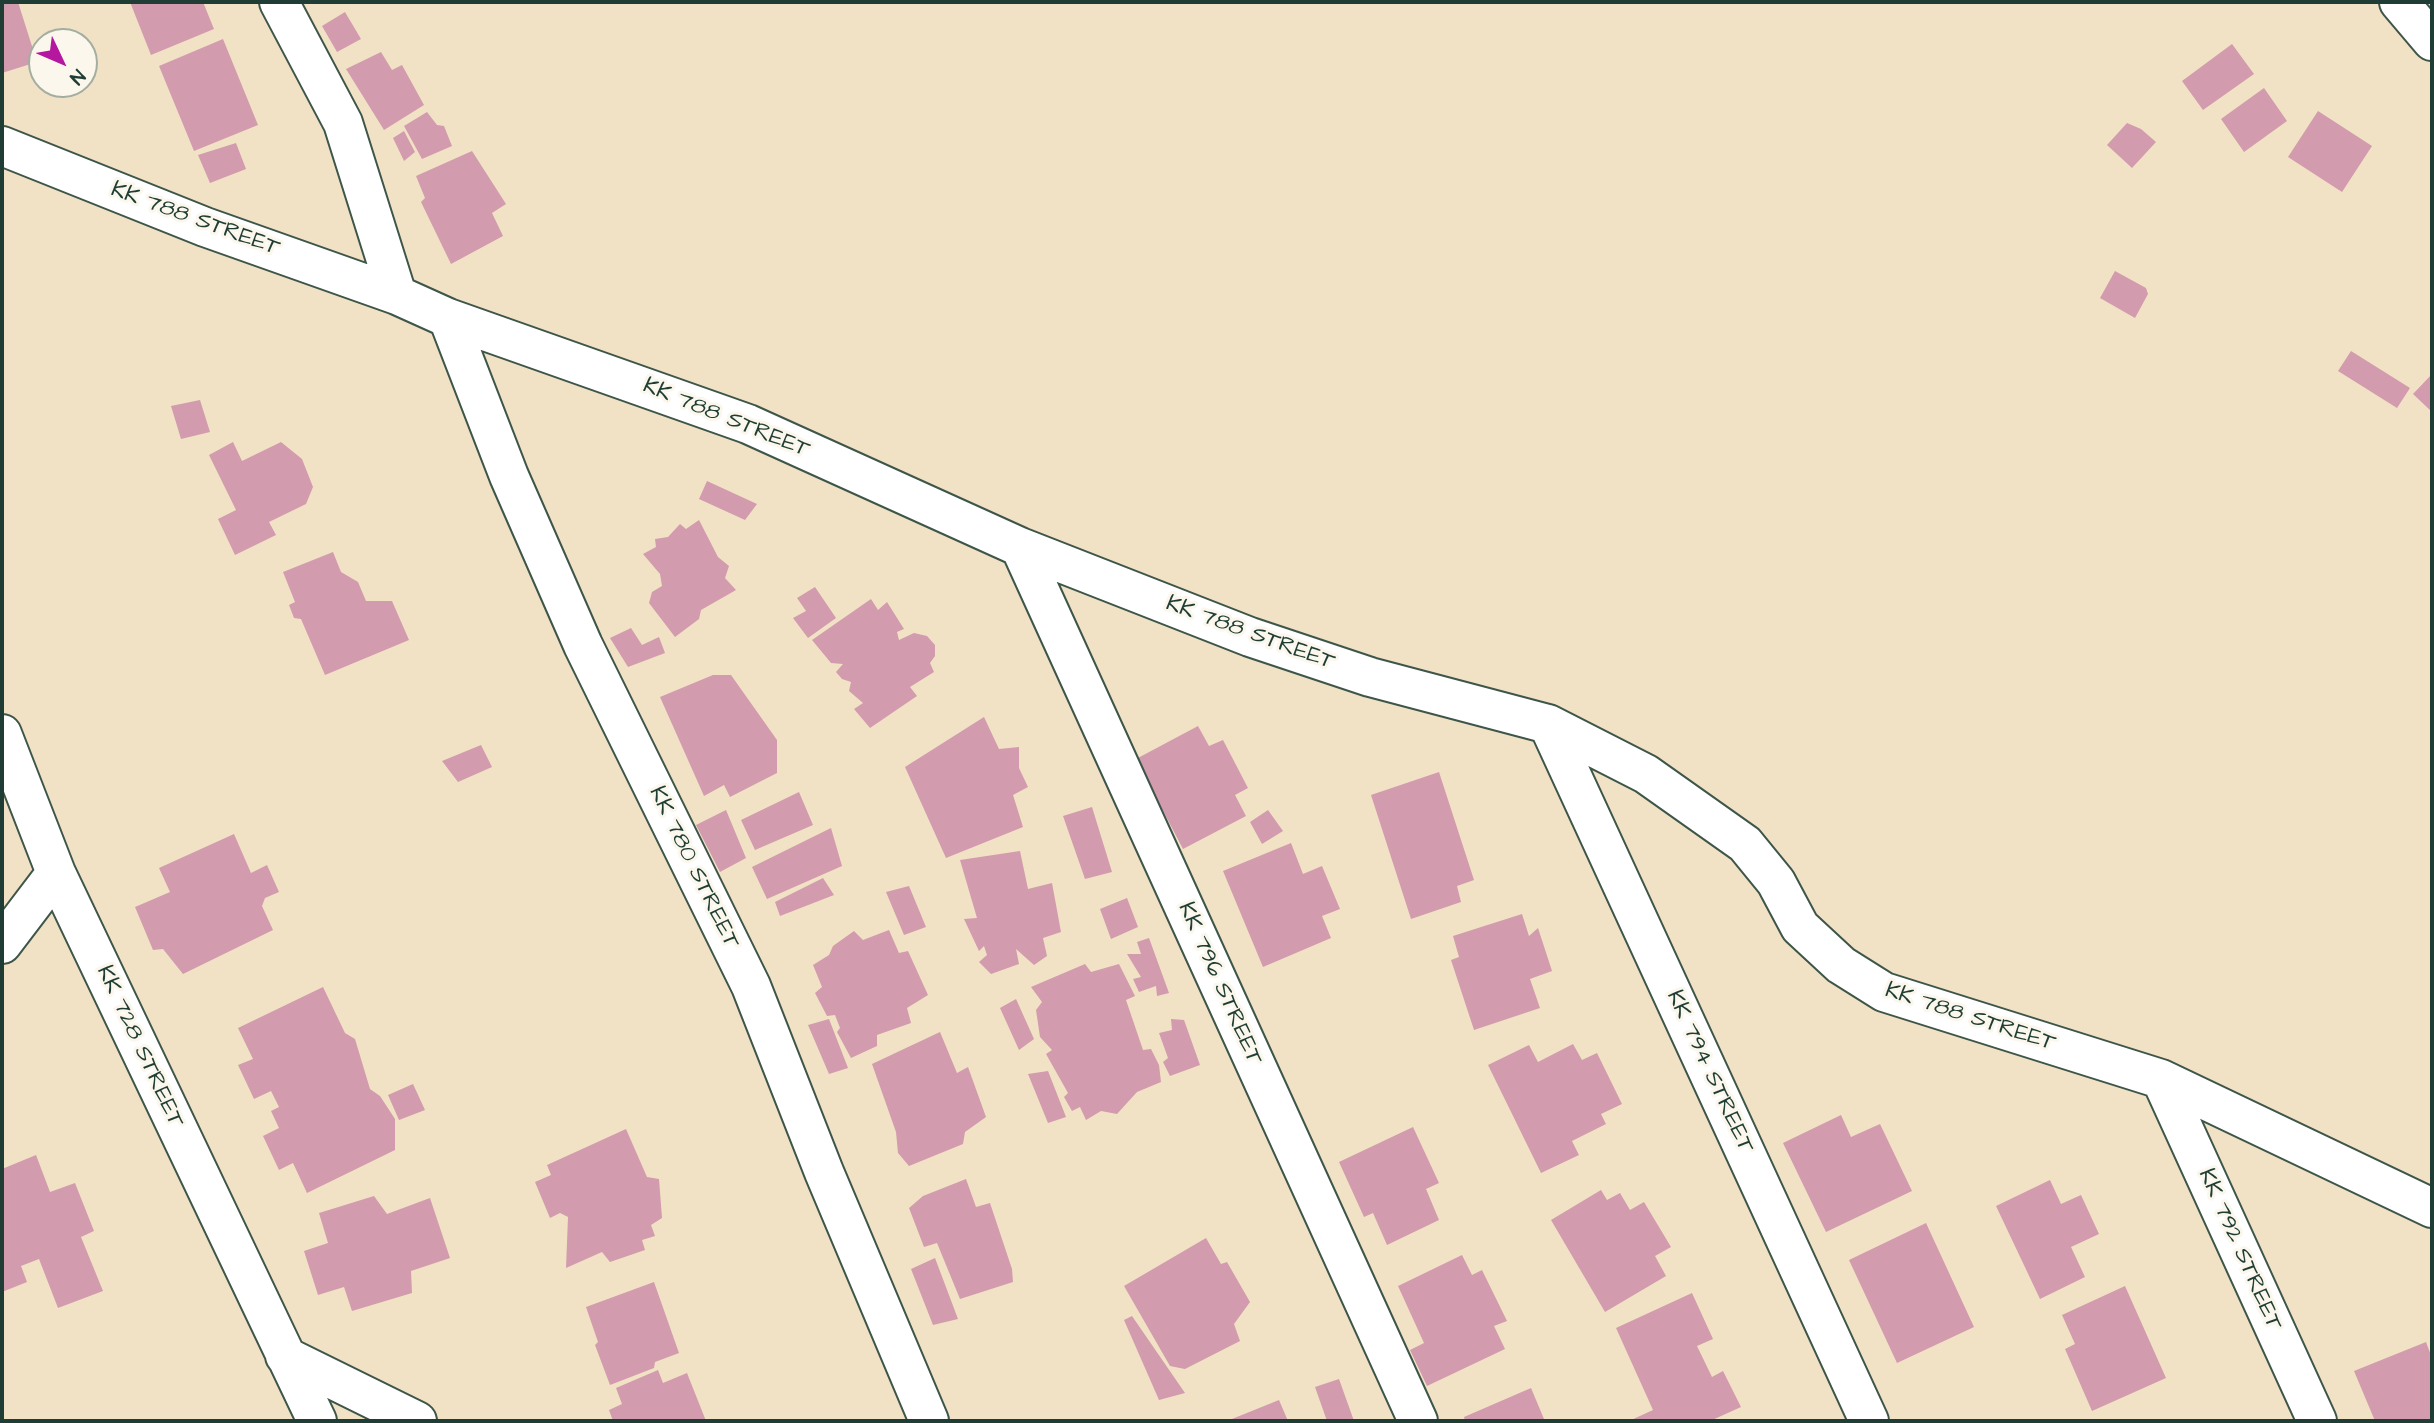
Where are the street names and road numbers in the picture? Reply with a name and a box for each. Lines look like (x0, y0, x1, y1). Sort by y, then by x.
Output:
street label: KK 788 STREET (107, 177, 283, 263)
street label: KK 788 STREET (639, 373, 813, 465)
street label: KK 788 STREET (1162, 591, 1338, 677)
street label: KK 780 STREET (642, 782, 744, 954)
street label: KK 796 STREET (1171, 898, 1267, 1070)
street label: KK 728 STREET (89, 962, 189, 1132)
street label: KK 788 STREET (1881, 977, 2059, 1059)
street label: KK 794 STREET (1659, 986, 1759, 1158)
street label: KK 792 STREET (2191, 1165, 2287, 1335)

